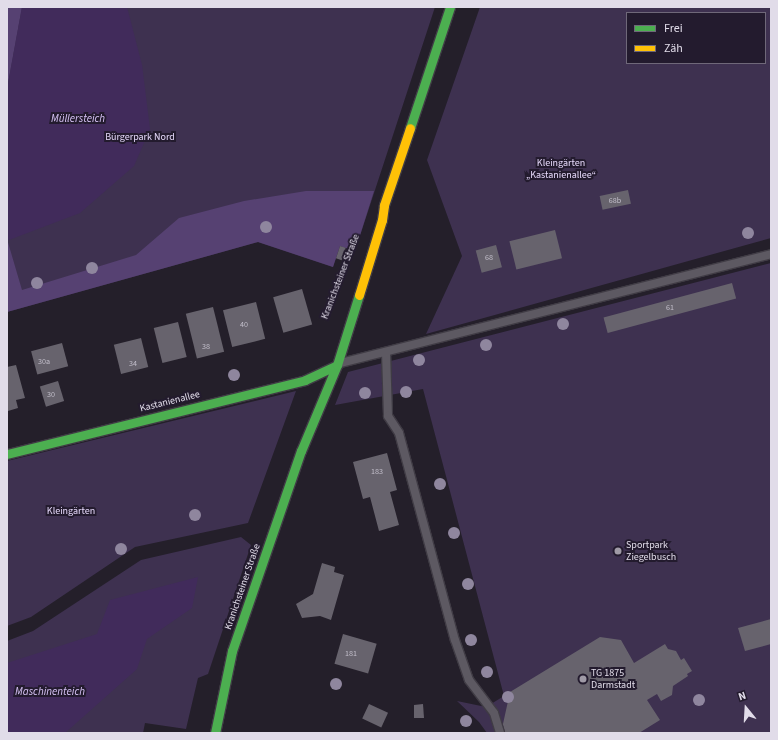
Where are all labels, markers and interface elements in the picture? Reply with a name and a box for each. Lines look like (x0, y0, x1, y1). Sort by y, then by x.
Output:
legend (626, 12, 766, 64)
text: Frei (664, 20, 683, 37)
text: Zäh (664, 40, 683, 57)
water label: Müllersteich (51, 112, 105, 126)
park label: Bürgerpark Nord (105, 132, 175, 144)
park label: Kleingärten „Kastanienallee“ (526, 157, 596, 180)
house number: 68b (609, 196, 621, 206)
street label: Kranichsteiner Straße (319, 233, 363, 321)
house number: 68 (485, 253, 493, 263)
house number: 61 (666, 303, 674, 313)
house number: 40 (240, 320, 248, 330)
house number: 38 (202, 342, 210, 352)
house number: 30a (38, 357, 50, 367)
house number: 34 (129, 359, 137, 369)
street label: Kastanienallee (139, 389, 201, 415)
house number: 30 (47, 390, 55, 400)
house number: 183 (371, 467, 383, 477)
park label: Kleingärten (47, 506, 95, 518)
place label: Sportpark Ziegelbusch (626, 539, 676, 562)
street label: Kranichsteiner Straße (223, 542, 263, 632)
marker: Sportpark Ziegelbusch (613, 546, 623, 556)
house number: 181 (345, 649, 357, 659)
place label: TG 1875 Darmstadt (591, 667, 635, 690)
marker: TG 1875 Darmstadt (578, 674, 588, 684)
water label: Maschinenteich (15, 685, 85, 699)
north arrow (726, 688, 766, 728)
text: N (736, 688, 748, 704)

